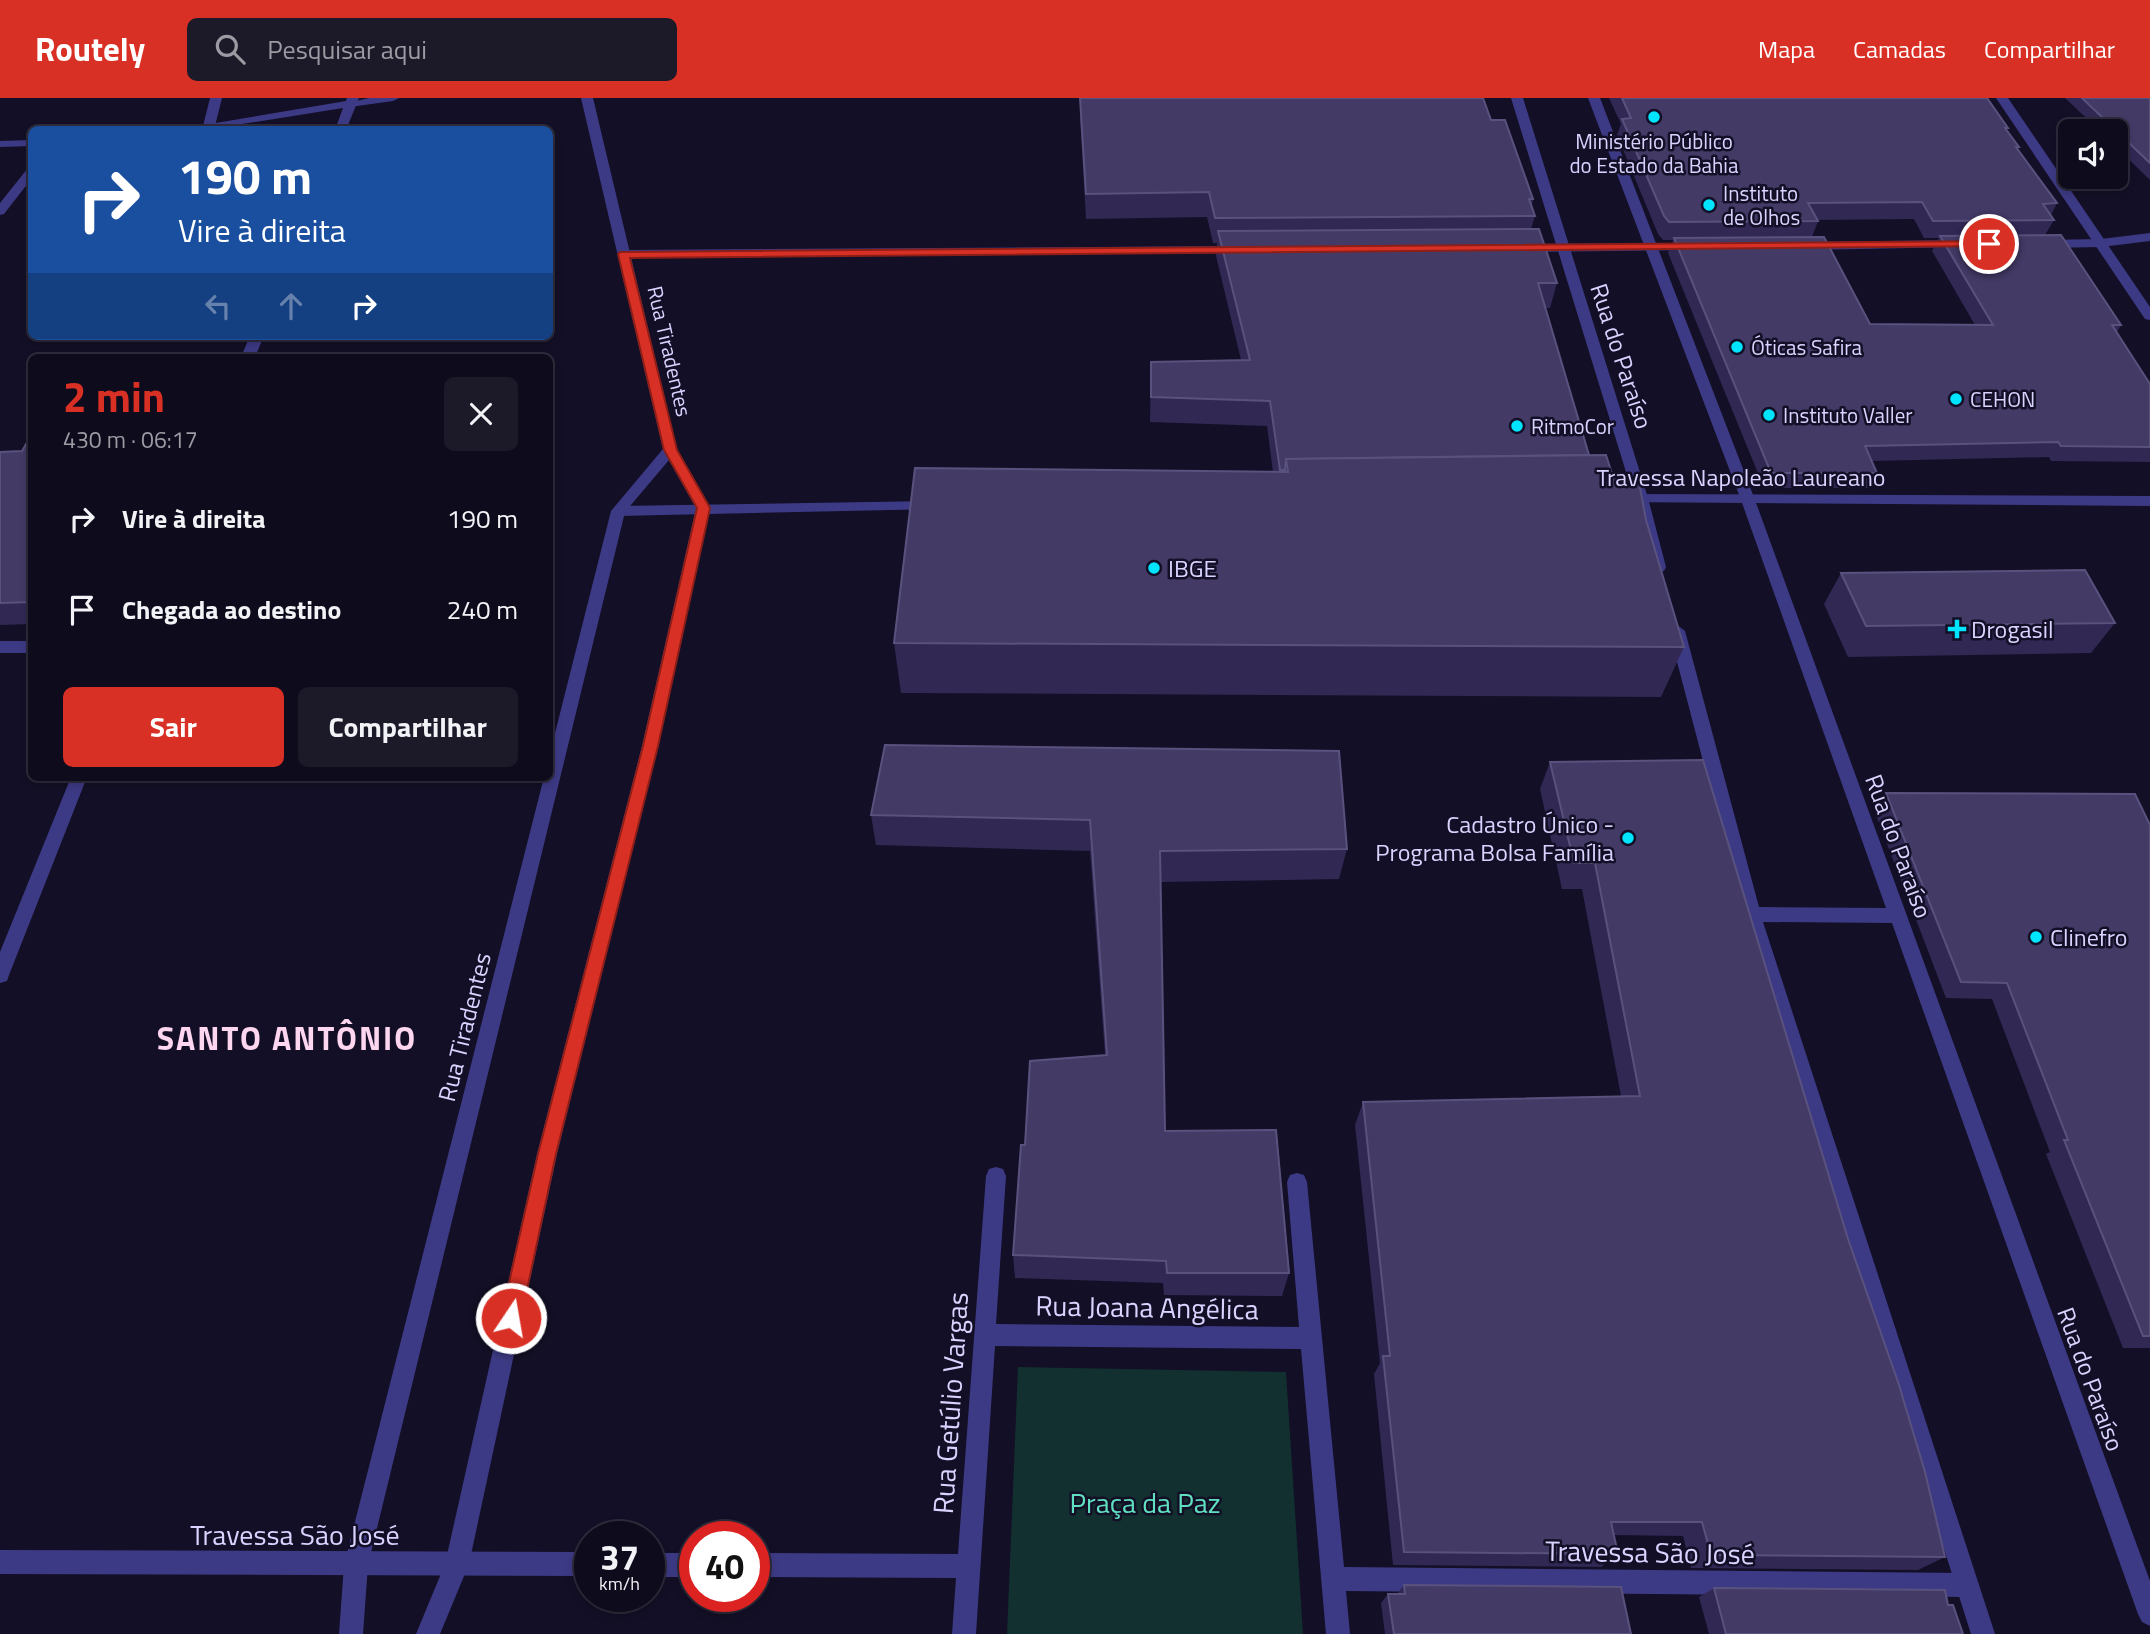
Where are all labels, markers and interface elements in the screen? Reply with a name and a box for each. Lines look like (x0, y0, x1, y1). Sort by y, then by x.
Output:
search box (187, 18, 677, 81)
text: Routely (35, 24, 145, 74)
icon: search (211, 30, 249, 68)
text: Pesquisar aqui (267, 30, 427, 69)
text: Mapa (1758, 31, 1815, 67)
text: Camadas (1853, 31, 1946, 67)
text: Compartilhar (1984, 31, 2115, 67)
marker: Ministério Público do Estado da Bahia (1646, 109, 1662, 125)
map controls (2058, 119, 2128, 189)
button: sound (2058, 119, 2128, 189)
place label: Ministério Público do Estado da Bahia (1569, 125, 1739, 181)
text: 190 m (178, 138, 312, 213)
icon: right (63, 154, 154, 245)
place label: Instituto de Olhos (1723, 177, 1800, 233)
marker: Instituto de Olhos (1701, 197, 1717, 213)
text: Vire à direita (178, 206, 346, 254)
pin (1959, 214, 2019, 274)
icon: arrive (1970, 225, 2008, 263)
street label: Rua do Paraíso (1582, 279, 1662, 433)
street label: Rua Tiradentes (639, 282, 701, 420)
icon: left (199, 287, 237, 325)
icon: ahead (272, 287, 310, 325)
icon: right (345, 287, 383, 325)
place label: Óticas Safira (1751, 331, 1863, 363)
marker: Óticas Safira (1729, 339, 1745, 355)
text: 2 min (63, 364, 165, 428)
button: close (444, 377, 518, 451)
place label: CEHON (1970, 383, 2035, 415)
marker: CEHON (1948, 391, 1964, 407)
place label: Instituto Valler (1783, 399, 1913, 431)
marker: Instituto Valler (1761, 407, 1777, 423)
place label: RitmoCor (1531, 410, 1614, 442)
marker: RitmoCor (1509, 418, 1525, 434)
text: 430 m · 06:17 (63, 422, 198, 457)
street label: Travessa Napoleão Laureano (1596, 459, 1886, 495)
text: Vire à direita (122, 499, 265, 538)
text: 190 m (447, 499, 518, 538)
icon: right (63, 500, 101, 538)
place label: IBGE (1168, 550, 1217, 586)
marker: IBGE (1146, 560, 1162, 576)
text: Chegada ao destino (122, 590, 341, 629)
text: 240 m (447, 590, 518, 629)
icon: arrive (63, 591, 101, 629)
place label: Drogasil (1971, 611, 2054, 647)
marker: Drogasil (1949, 621, 1965, 637)
button: Sair (63, 687, 284, 767)
button: Compartilhar (298, 687, 518, 767)
street label: Rua do Paraíso (1856, 769, 1942, 923)
place label: Cadastro Único - Programa Bolsa Família (1375, 806, 1614, 870)
marker: Cadastro Único - Programa Bolsa Família (1620, 830, 1636, 846)
place label: Clinefro (2050, 919, 2128, 955)
marker: Clinefro (2028, 929, 2044, 945)
street label: Rua Tiradentes (428, 949, 500, 1105)
district label: SANTO ANTÔNIO (157, 1014, 417, 1062)
position arrow (474, 1281, 548, 1355)
street label: Rua Joana Angélica (1035, 1284, 1259, 1330)
street label: Rua Getúlio Vargas (921, 1291, 979, 1515)
street label: Rua do Paraíso (2048, 1302, 2134, 1456)
park label: Praça da Paz (1070, 1481, 1220, 1524)
street label: Travessa São José (190, 1513, 400, 1556)
speed limit sign: 40 (679, 1521, 770, 1612)
street label: Travessa São José (1545, 1529, 1755, 1575)
text: 37 (600, 1530, 639, 1584)
text: km/h (599, 1570, 640, 1597)

